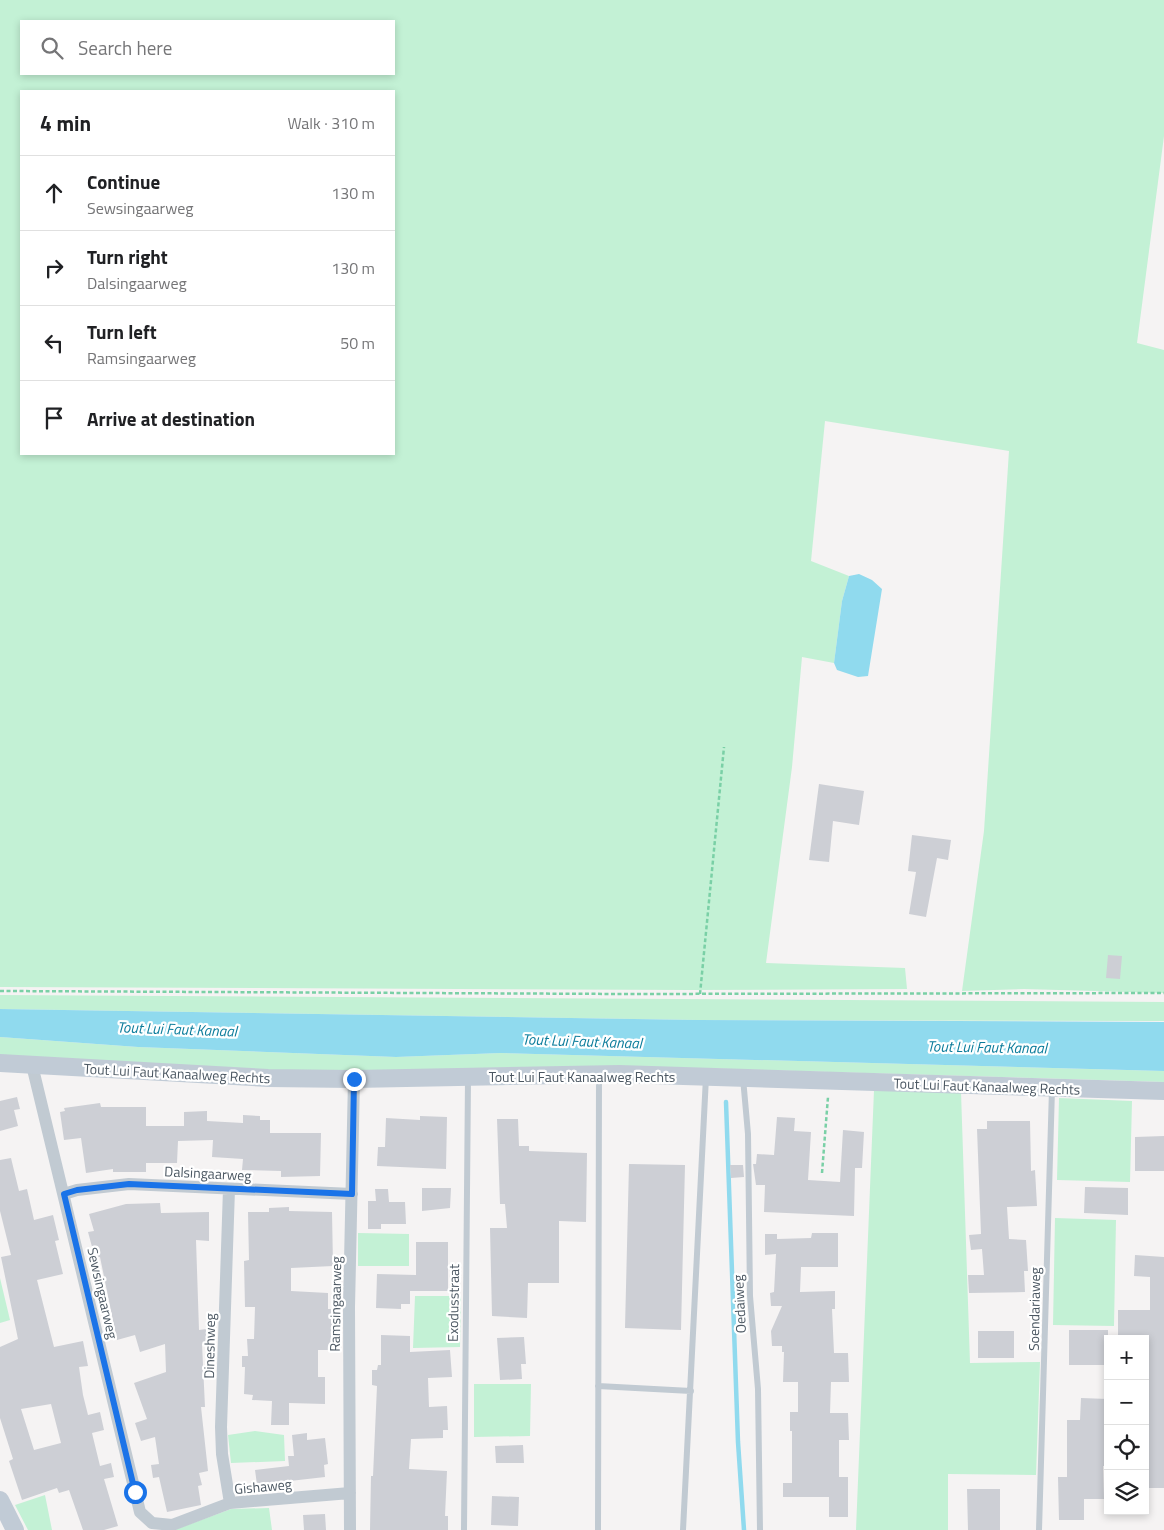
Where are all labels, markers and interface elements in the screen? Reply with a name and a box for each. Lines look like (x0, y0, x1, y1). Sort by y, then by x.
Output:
search box (20, 20, 395, 75)
text: Search here (78, 33, 172, 62)
icon: search (38, 34, 66, 62)
text: 4 min (40, 107, 91, 139)
text: Walk · 310 m (287, 111, 375, 135)
text: Continue (87, 167, 160, 196)
icon: ahead (40, 179, 68, 207)
text: 130 m (331, 181, 375, 205)
text: Sewsingaarweg (87, 196, 194, 220)
text: Turn right (87, 242, 168, 271)
icon: right (40, 254, 68, 282)
text: 130 m (331, 256, 375, 280)
text: Dalsingaarweg (87, 271, 187, 295)
text: Turn left (87, 317, 157, 346)
icon: left (40, 329, 68, 357)
text: 50 m (340, 331, 375, 355)
text: Ramsingaarweg (87, 346, 196, 370)
icon: arrive (40, 404, 68, 432)
text: Arrive at destination (87, 404, 255, 433)
water label: Tout Lui Faut Kanaal (117, 1015, 239, 1043)
water label: Tout Lui Faut Kanaal (522, 1027, 644, 1055)
water label: Tout Lui Faut Kanaal (927, 1034, 1049, 1060)
street label: Tout Lui Faut Kanaalweg Rechts (83, 1058, 271, 1088)
street label: Tout Lui Faut Kanaalweg Rechts (489, 1066, 675, 1087)
route end (343, 1068, 366, 1091)
street label: Tout Lui Faut Kanaalweg Rechts (893, 1072, 1081, 1100)
street label: Dalsingaarweg (164, 1160, 252, 1186)
street label: Sewsingaarweg (82, 1245, 124, 1341)
street label: Ramsingaarweg (324, 1256, 346, 1352)
street label: Exodusstraat (442, 1264, 464, 1342)
street label: Soendariaweg (1023, 1267, 1045, 1351)
street label: Oedaiweg (727, 1274, 751, 1334)
street label: Dineshweg (198, 1313, 220, 1379)
map controls (1104, 1335, 1149, 1515)
button: + (1104, 1335, 1149, 1380)
button: − (1104, 1380, 1149, 1425)
button: locate (1104, 1425, 1149, 1470)
button: layers (1104, 1470, 1149, 1515)
street label: Gishaweg (233, 1473, 293, 1499)
route start (124, 1481, 147, 1504)

